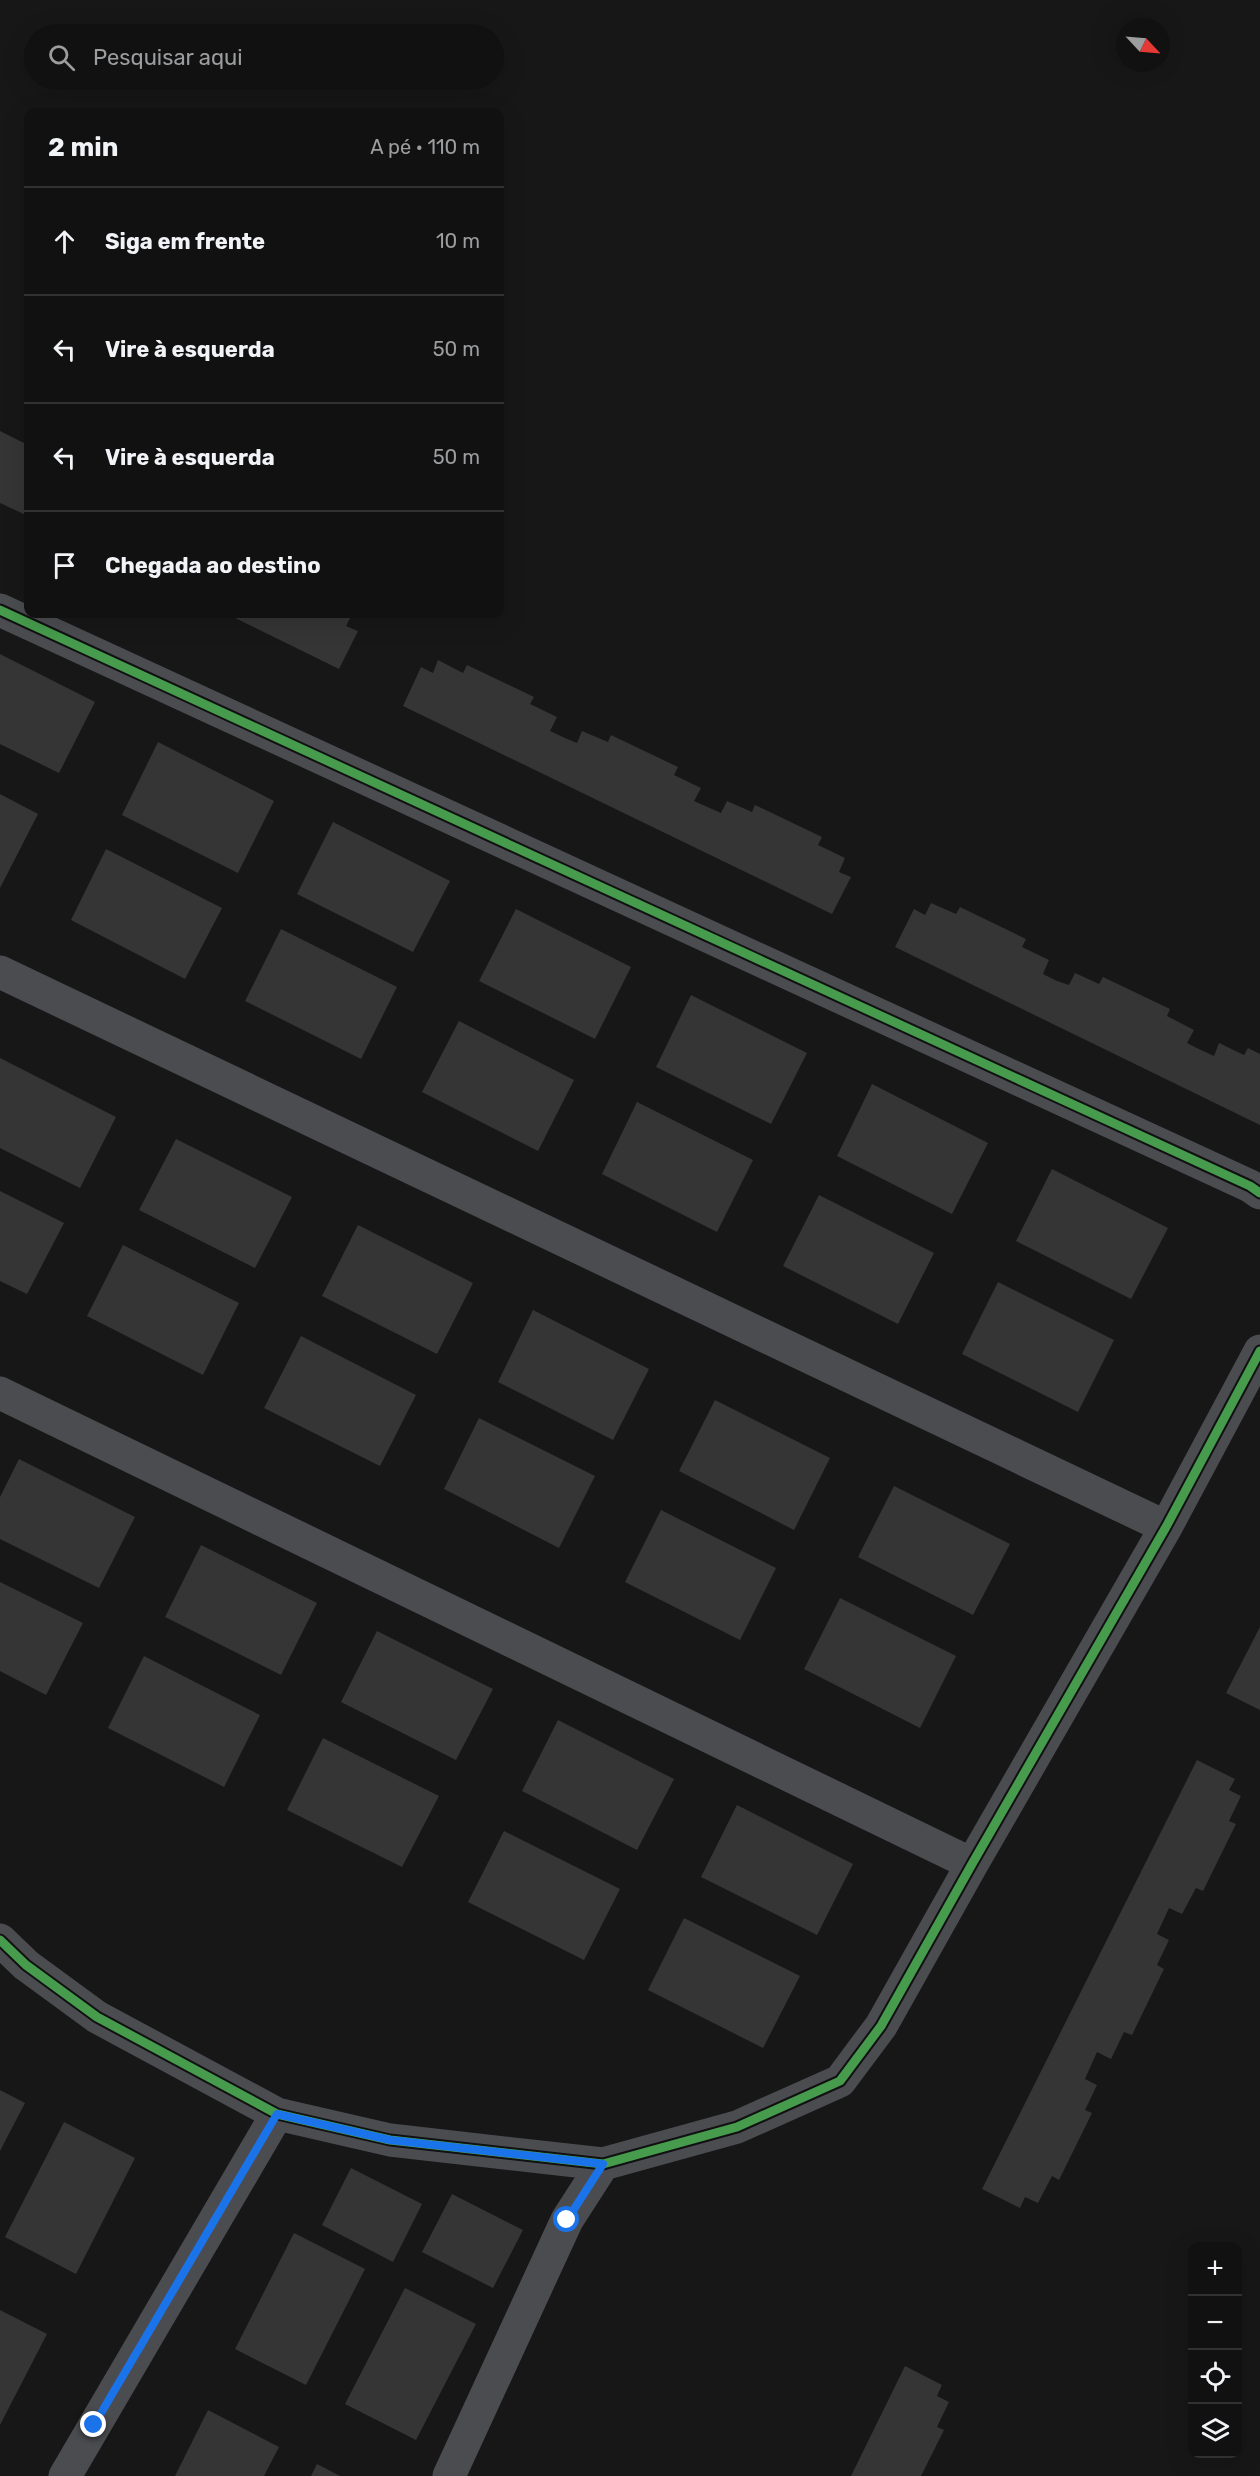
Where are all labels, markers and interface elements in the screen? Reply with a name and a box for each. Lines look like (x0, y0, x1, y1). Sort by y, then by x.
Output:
north arrow (1116, 18, 1170, 72)
search box (24, 24, 504, 90)
icon: search (45, 41, 78, 74)
text: Pesquisar aqui (93, 44, 243, 71)
text: 2 min (48, 132, 118, 163)
text: A pé · 110 m (370, 135, 480, 159)
icon: ahead (48, 225, 81, 258)
text: Siga em frente (105, 228, 265, 255)
text: 10 m (436, 229, 480, 253)
icon: left (48, 333, 81, 366)
text: Vire à esquerda (105, 336, 275, 363)
text: 50 m (433, 337, 480, 361)
icon: left (48, 441, 81, 474)
text: Vire à esquerda (105, 444, 275, 471)
text: 50 m (433, 445, 480, 469)
icon: arrive (48, 549, 81, 582)
text: Chegada ao destino (105, 552, 321, 579)
route start (553, 2206, 579, 2232)
map controls (1188, 2242, 1242, 2458)
button: + (1188, 2242, 1242, 2296)
button: − (1188, 2296, 1242, 2350)
button: locate (1188, 2350, 1242, 2404)
button: layers (1188, 2404, 1242, 2458)
route end (80, 2411, 106, 2437)

